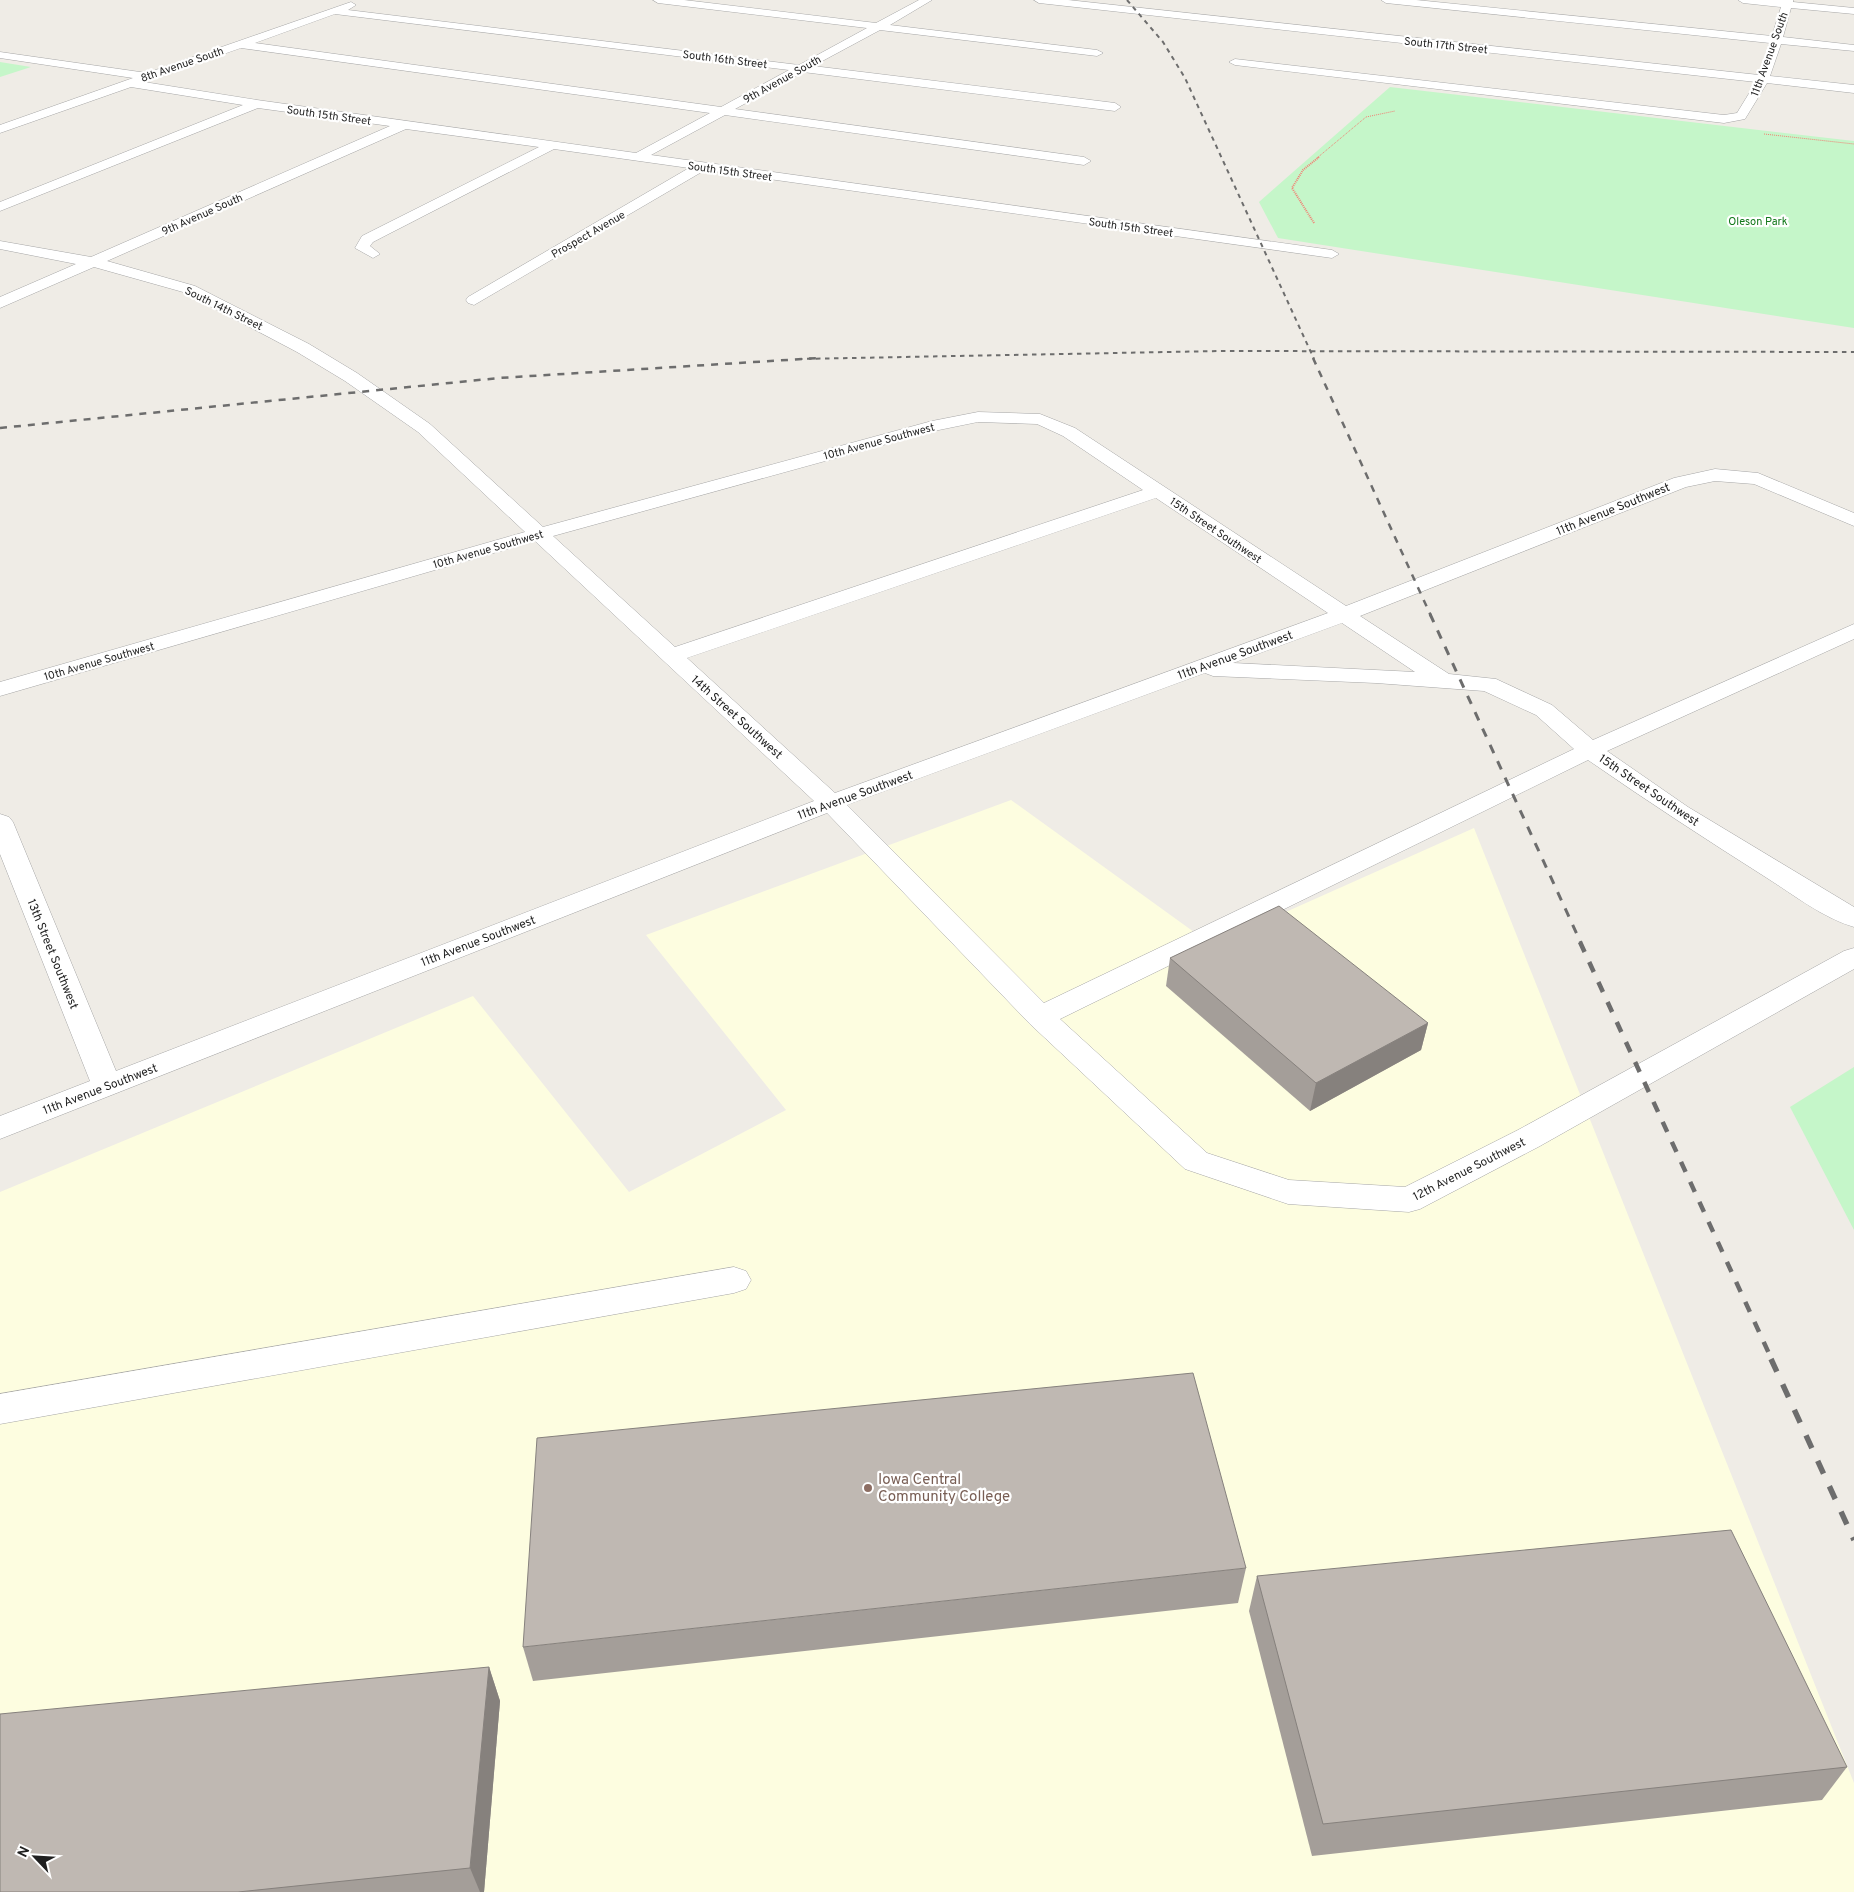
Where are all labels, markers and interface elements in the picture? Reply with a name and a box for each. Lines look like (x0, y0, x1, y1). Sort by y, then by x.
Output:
street label: 11th Avenue South (1748, 10, 1792, 98)
street label: South 17th Street (1403, 35, 1488, 57)
street label: 8th Avenue South (139, 44, 226, 86)
street label: South 16th Street (682, 48, 768, 72)
street label: 9th Avenue South (741, 53, 824, 107)
street label: South 15th Street (286, 103, 372, 129)
street label: South 15th Street (687, 159, 773, 185)
street label: 9th Avenue South (160, 191, 245, 239)
street label: Prospect Avenue (549, 208, 628, 262)
street label: South 15th Street (1088, 215, 1174, 241)
park label: Oleson Park (1728, 215, 1788, 229)
street label: South 14th Street (182, 284, 265, 334)
street label: 10th Avenue Southwest (822, 420, 936, 464)
street label: 11th Avenue Southwest (1554, 480, 1673, 540)
street label: 15th Street Southwest (1167, 495, 1264, 567)
street label: 10th Avenue Southwest (431, 527, 545, 572)
street label: 11th Avenue Southwest (1176, 628, 1295, 684)
street label: 10th Avenue Southwest (42, 639, 156, 684)
street label: 14th Street Southwest (687, 672, 785, 763)
street label: 15th Street Southwest (1595, 751, 1702, 830)
street label: 11th Avenue Southwest (796, 768, 915, 824)
street label: 13th Street Southwest (23, 897, 81, 1012)
street label: 11th Avenue Southwest (419, 913, 538, 971)
street label: 11th Avenue Southwest (41, 1061, 160, 1119)
street label: 12th Avenue Southwest (1410, 1135, 1528, 1205)
place label: Iowa Central Community College (878, 1471, 1010, 1507)
marker: Iowa Central Community College (862, 1482, 874, 1494)
north arrow (10, 1832, 60, 1882)
text: N (15, 1844, 34, 1860)

